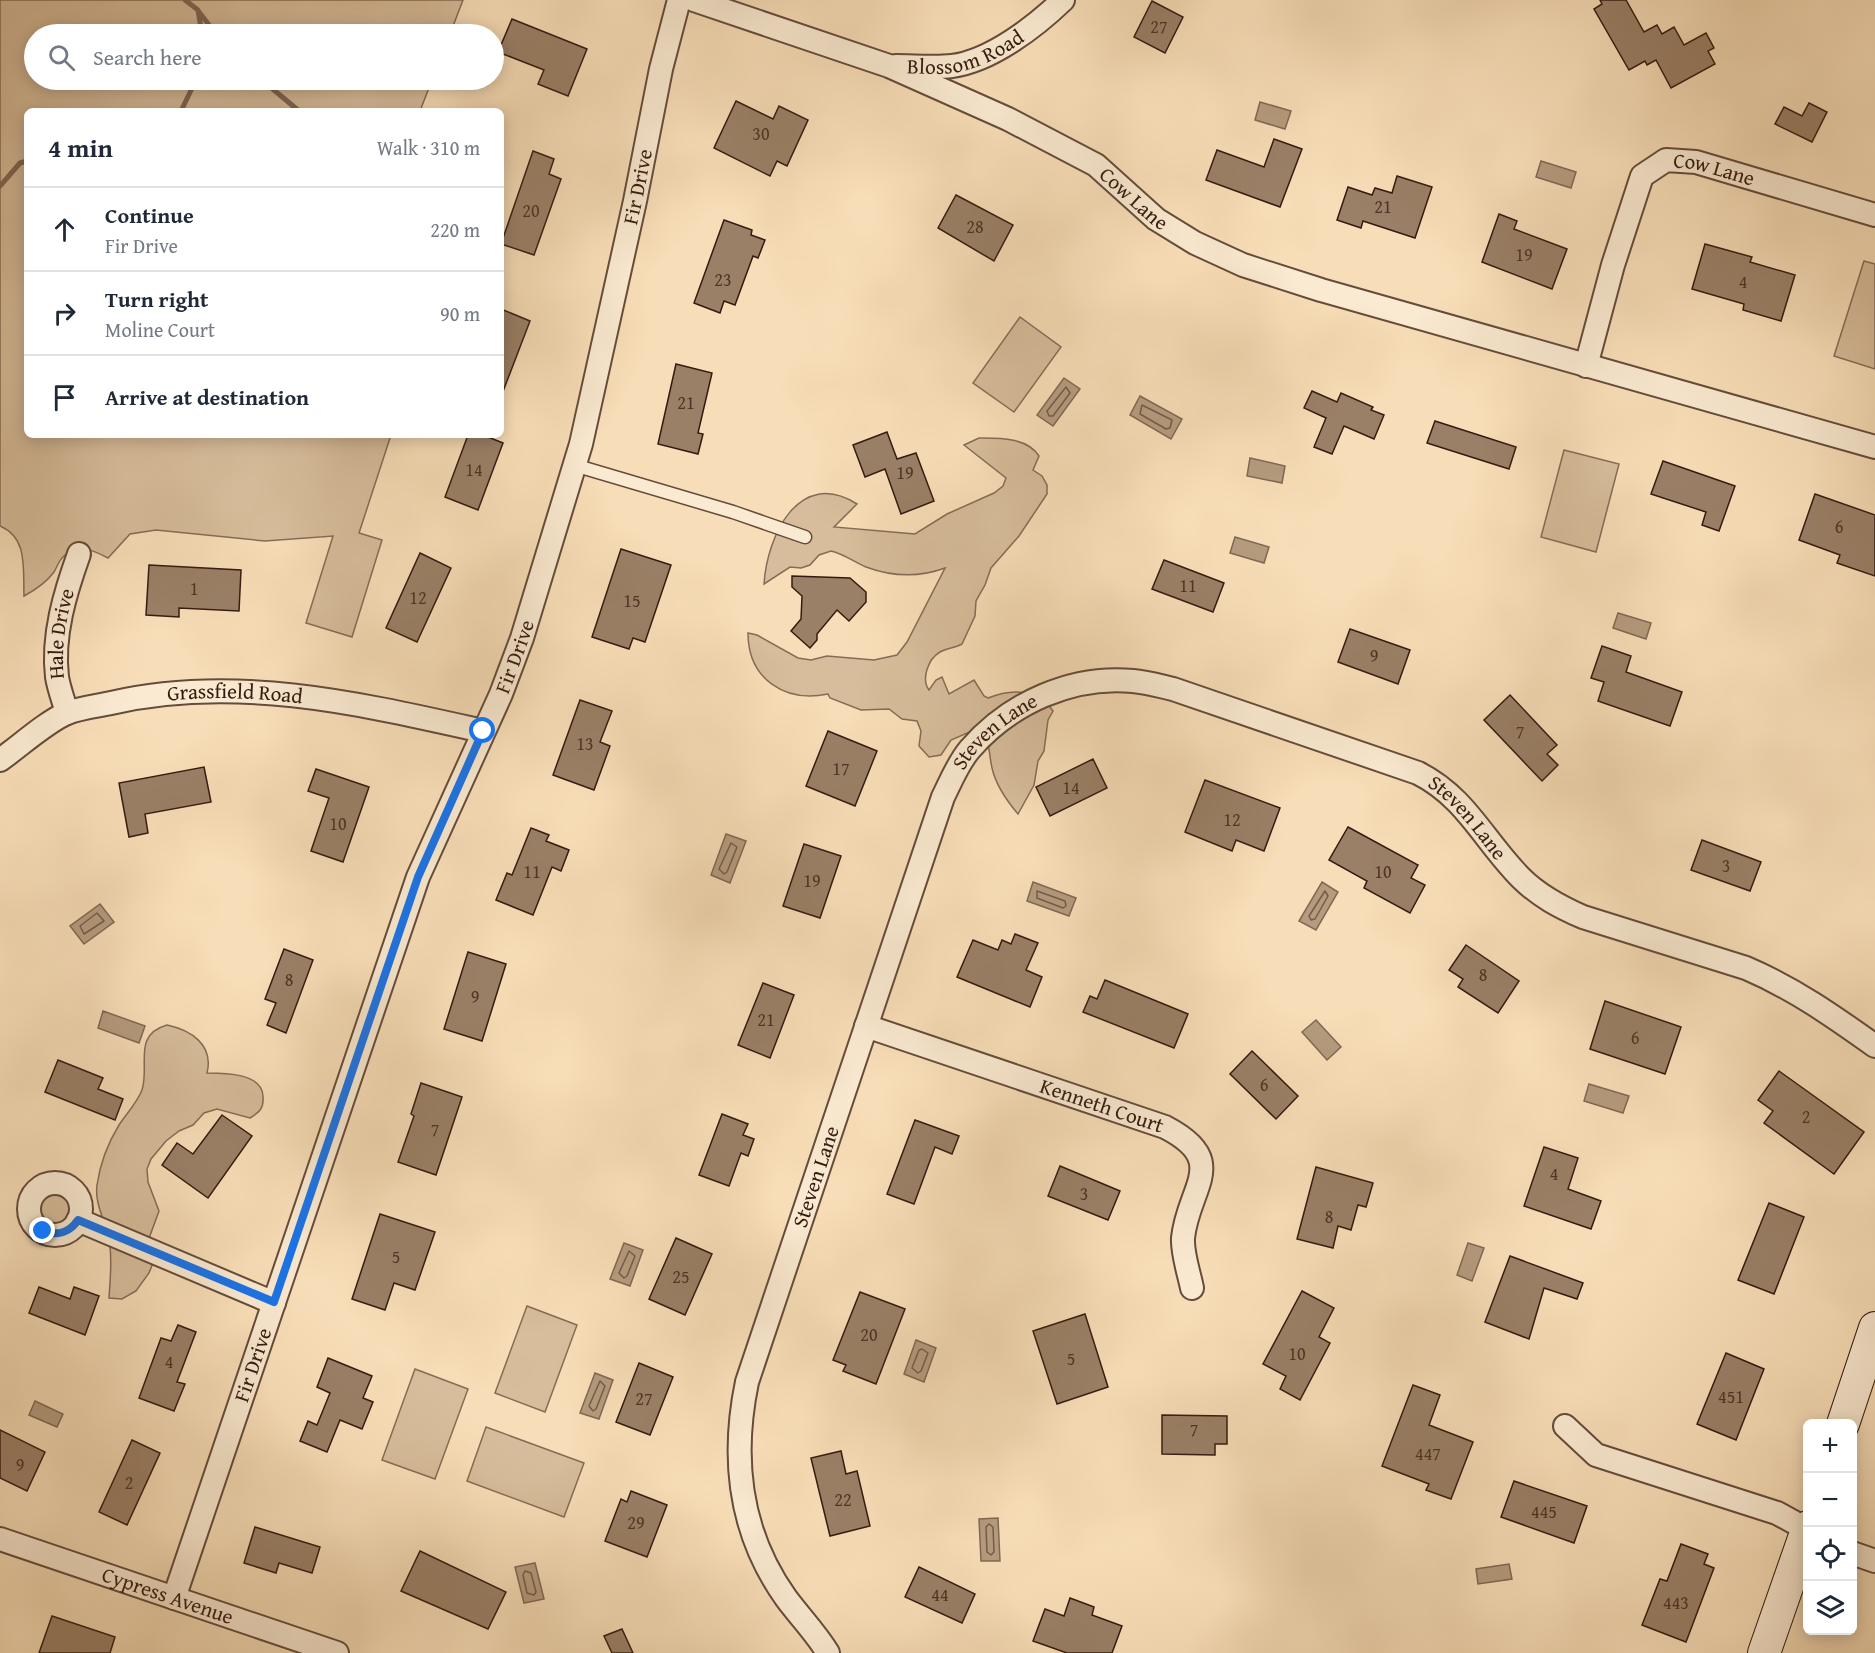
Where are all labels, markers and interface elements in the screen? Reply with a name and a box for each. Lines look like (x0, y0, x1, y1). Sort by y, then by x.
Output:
house number: 27 (1150, 13, 1168, 40)
street label: Blossom Road (906, 21, 1030, 82)
search box (24, 24, 504, 90)
icon: search (45, 41, 78, 74)
text: Search here (93, 41, 202, 73)
house number: 30 (752, 120, 770, 147)
text: 4 min (48, 128, 113, 167)
text: Walk · 310 m (377, 133, 480, 162)
street label: Cow Lane (1672, 145, 1759, 194)
street label: Fir Drive (614, 146, 660, 228)
street label: Cow Lane (1093, 159, 1174, 238)
house number: 21 (1374, 193, 1392, 220)
house number: 20 (522, 197, 540, 224)
text: Continue (105, 199, 194, 231)
icon: ahead (48, 213, 81, 246)
house number: 28 (966, 213, 984, 240)
text: 220 m (430, 215, 480, 244)
text: Fir Drive (105, 231, 178, 260)
house number: 19 (1515, 241, 1533, 268)
house number: 23 (714, 266, 732, 293)
house number: 4 (1739, 268, 1747, 295)
text: Turn right (105, 283, 208, 315)
icon: right (48, 297, 81, 330)
text: 90 m (440, 299, 480, 328)
text: Moline Court (105, 315, 215, 344)
icon: arrive (48, 381, 81, 414)
text: Arrive at destination (105, 381, 309, 413)
house number: 21 (677, 389, 695, 416)
house number: 14 (465, 456, 483, 483)
house number: 19 (896, 459, 914, 486)
house number: 6 (1835, 513, 1843, 540)
house number: 11 (1179, 572, 1197, 599)
house number: 1 (190, 575, 198, 602)
street label: Hale Drive (40, 584, 82, 680)
house number: 12 (409, 584, 427, 611)
house number: 15 (623, 587, 641, 614)
street label: Fir Drive (487, 616, 542, 698)
house number: 9 (1370, 642, 1378, 669)
street label: Grassfield Road (166, 675, 305, 712)
street label: Steven Lane (944, 685, 1043, 775)
route start (469, 717, 495, 743)
house number: 7 (1516, 718, 1524, 745)
house number: 13 (576, 730, 594, 757)
house number: 17 (832, 755, 850, 782)
street label: Steven Lane (1422, 767, 1515, 867)
house number: 14 (1062, 774, 1080, 801)
house number: 12 (1223, 806, 1241, 833)
house number: 10 (329, 810, 347, 837)
house number: 3 (1722, 852, 1730, 879)
house number: 11 (523, 858, 541, 885)
house number: 10 (1374, 858, 1392, 885)
house number: 19 (803, 867, 821, 894)
house number: 8 (1479, 961, 1487, 988)
house number: 8 (285, 966, 293, 993)
house number: 9 (471, 983, 479, 1010)
house number: 21 (757, 1006, 775, 1033)
house number: 6 (1631, 1024, 1639, 1051)
street label: Kenneth Court (1036, 1070, 1169, 1141)
house number: 6 (1260, 1071, 1268, 1098)
house number: 2 (1802, 1103, 1810, 1130)
house number: 7 (431, 1116, 439, 1143)
street label: Steven Lane (784, 1121, 847, 1232)
house number: 4 (1550, 1160, 1558, 1187)
house number: 3 (1080, 1180, 1088, 1207)
house number: 8 (1325, 1203, 1333, 1230)
route end (29, 1217, 55, 1243)
house number: 5 (392, 1243, 400, 1270)
house number: 25 (672, 1263, 690, 1290)
house number: 20 (860, 1321, 878, 1348)
street label: Fir Drive (225, 1323, 279, 1406)
house number: 10 (1288, 1340, 1306, 1367)
house number: 5 (1067, 1345, 1075, 1372)
house number: 4 (165, 1348, 173, 1375)
house number: 451 (1718, 1383, 1744, 1410)
house number: 27 (635, 1385, 653, 1412)
house number: 7 (1190, 1416, 1198, 1443)
map controls (1803, 1419, 1857, 1635)
button: + (1803, 1419, 1857, 1473)
house number: 447 (1415, 1440, 1441, 1467)
house number: 9 (16, 1451, 24, 1478)
house number: 2 (125, 1469, 133, 1496)
button: − (1803, 1473, 1857, 1527)
house number: 22 (834, 1486, 852, 1513)
house number: 445 (1531, 1498, 1557, 1525)
house number: 29 (627, 1509, 645, 1536)
button: locate (1803, 1527, 1857, 1581)
street label: Cypress Avenue (98, 1559, 238, 1632)
house number: 44 (931, 1581, 949, 1608)
button: layers (1803, 1581, 1857, 1635)
house number: 443 (1663, 1589, 1689, 1616)

